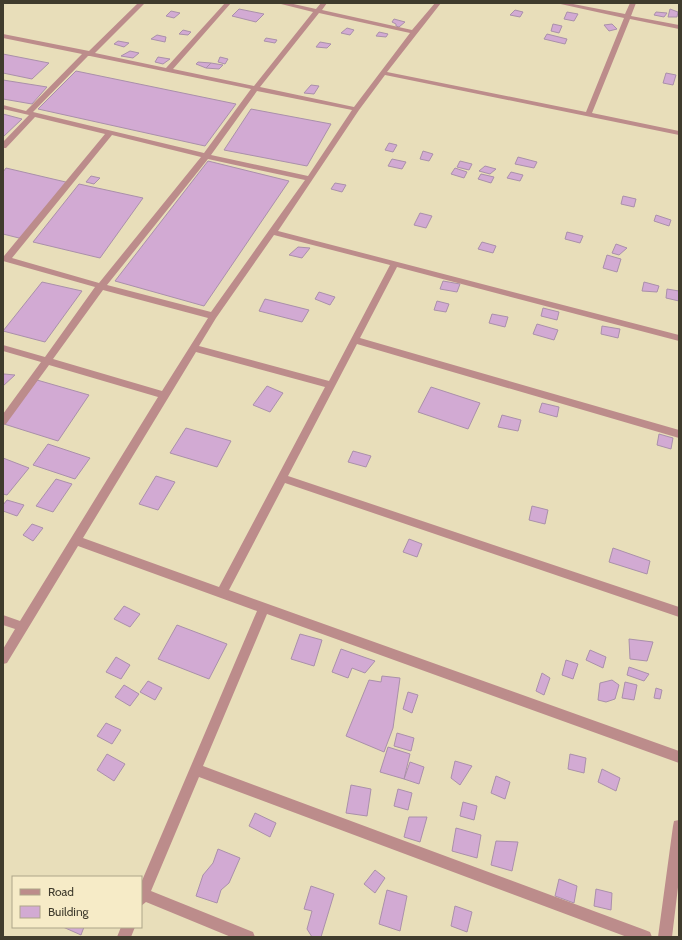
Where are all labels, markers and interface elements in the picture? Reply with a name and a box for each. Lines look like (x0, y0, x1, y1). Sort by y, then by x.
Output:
legend (12, 876, 142, 928)
text: Road (48, 884, 74, 899)
text: Building (48, 904, 90, 919)

